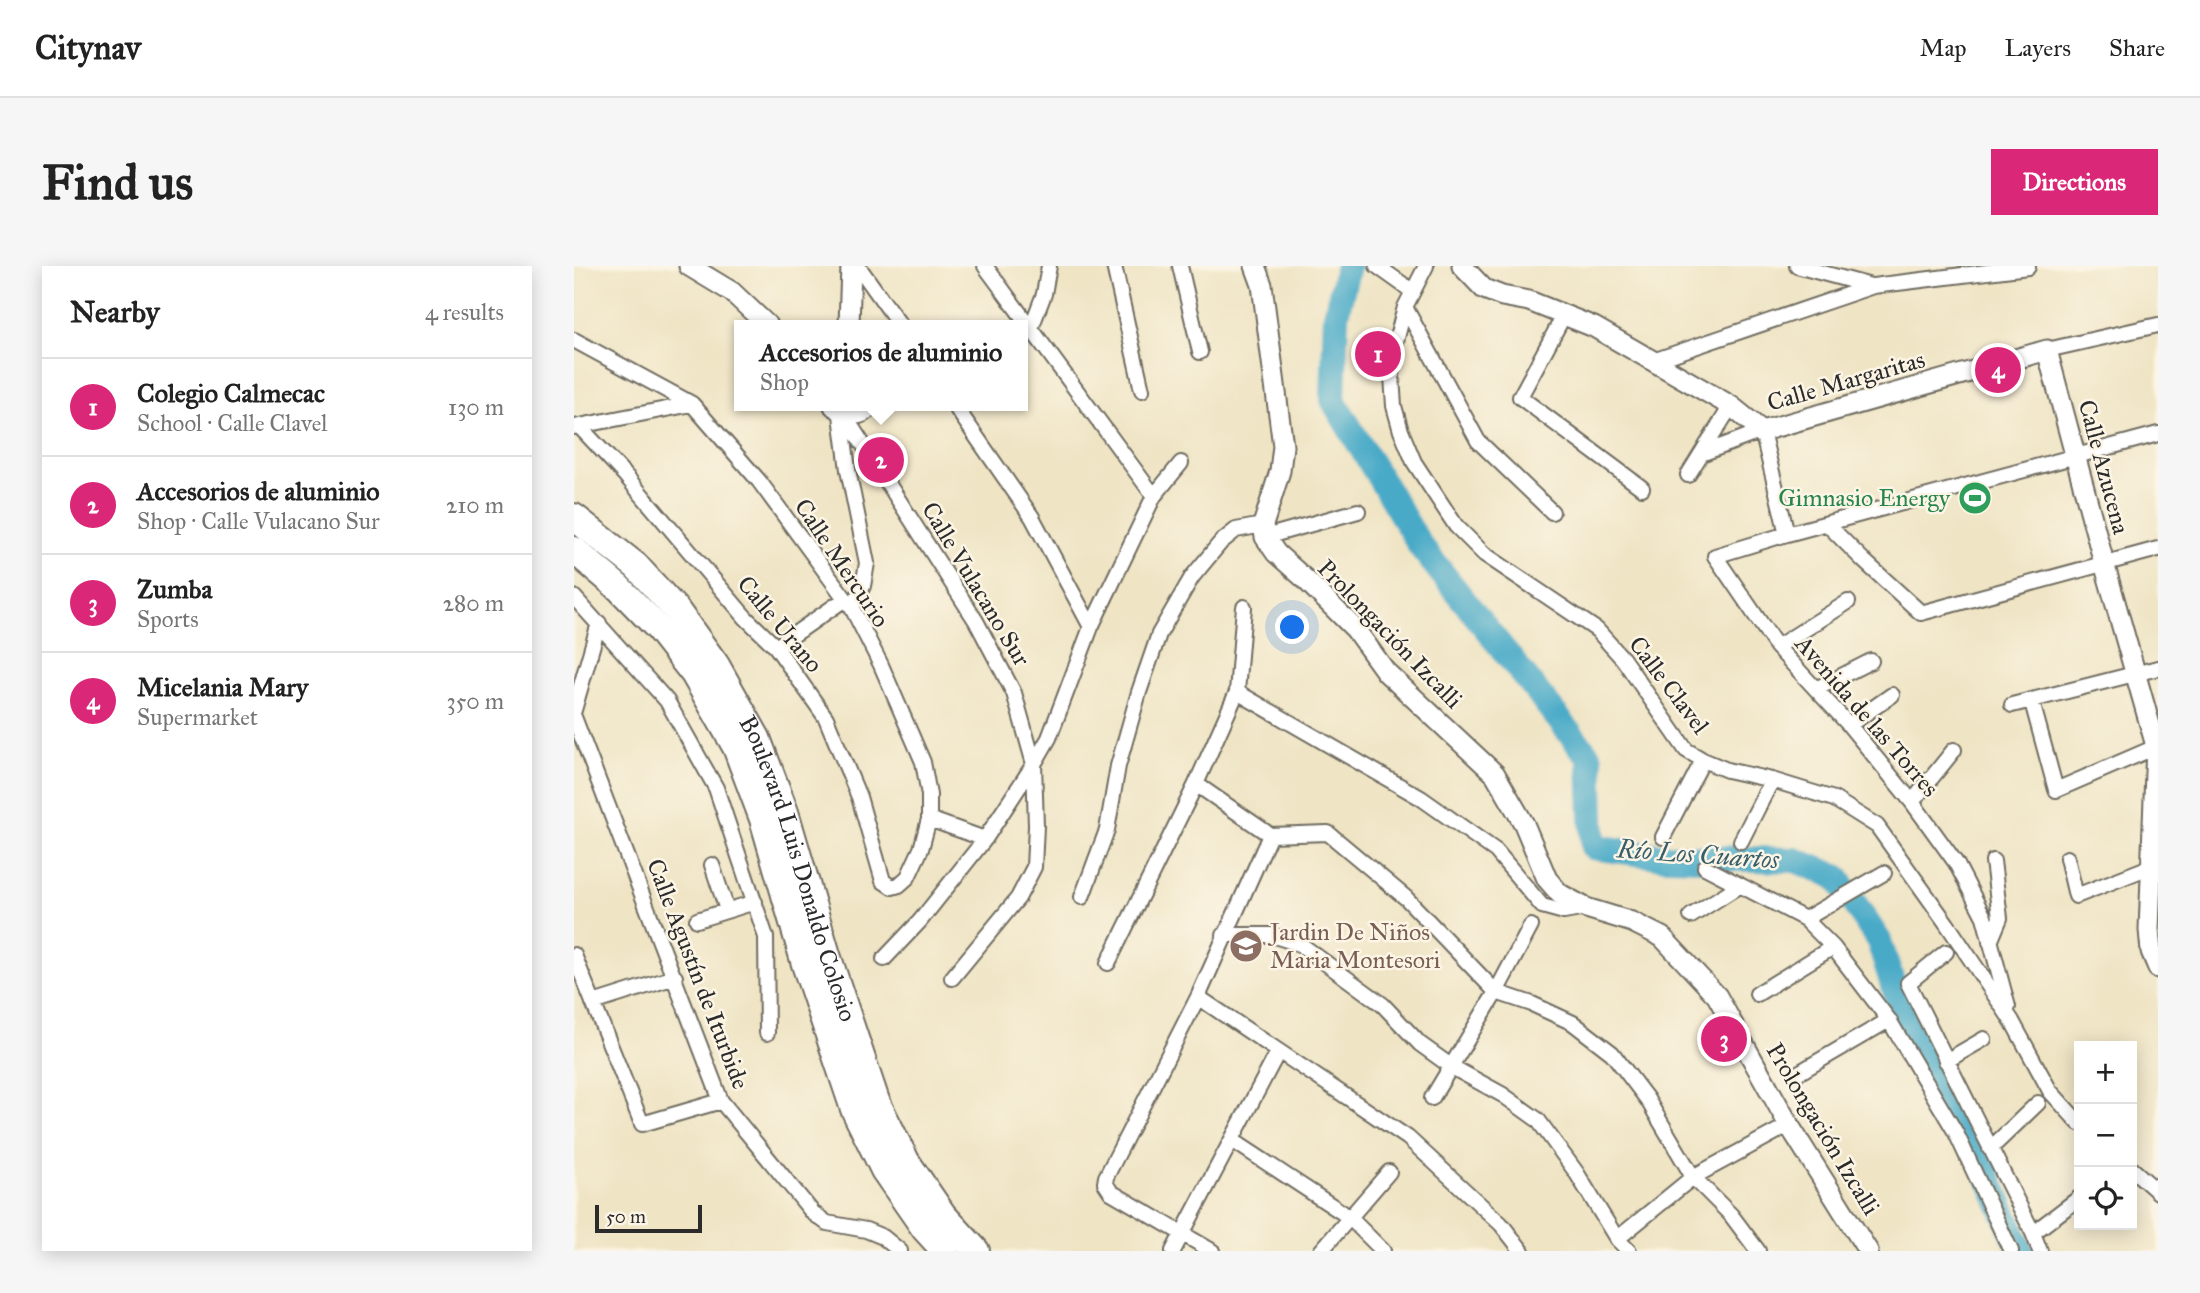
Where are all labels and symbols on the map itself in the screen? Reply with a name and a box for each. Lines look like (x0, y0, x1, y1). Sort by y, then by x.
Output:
pin: 1 (1355, 328, 1401, 380)
street label: Calle Margaritas (1764, 344, 1928, 418)
pin: 4 (1975, 344, 2021, 396)
street label: Calle Azucena (2072, 397, 2137, 538)
pin: 2 (858, 434, 904, 486)
sports icon: Gimnasio Energy (1956, 479, 1994, 517)
place label: Gimnasio Energy (1778, 483, 1951, 513)
street label: Calle Mercurio (788, 493, 896, 633)
street label: Calle Vulacano Sur (915, 496, 1037, 672)
street label: Prolongación Izcalli (1311, 553, 1469, 715)
street label: Calle Urano (731, 569, 829, 679)
your location (1275, 610, 1309, 644)
street label: Avenida de las Torres (1788, 628, 1945, 803)
street label: Calle Clavel (1622, 630, 1716, 740)
street label: Boulevard Luis Donaldo Colosio (732, 710, 863, 1025)
water label: Río Los Cuartos (1615, 832, 1780, 876)
street label: Calle Agustín de Iturbide (640, 855, 756, 1093)
place label: Jardin De Niños Maria Montesori (1267, 917, 1441, 975)
school or university icon: Jardin De Niños Maria Montesori (1227, 927, 1265, 965)
pin: 3 (1701, 1013, 1747, 1065)
street label: Prolongación Izcalli (1760, 1037, 1886, 1221)
scale bar (595, 1202, 702, 1234)

